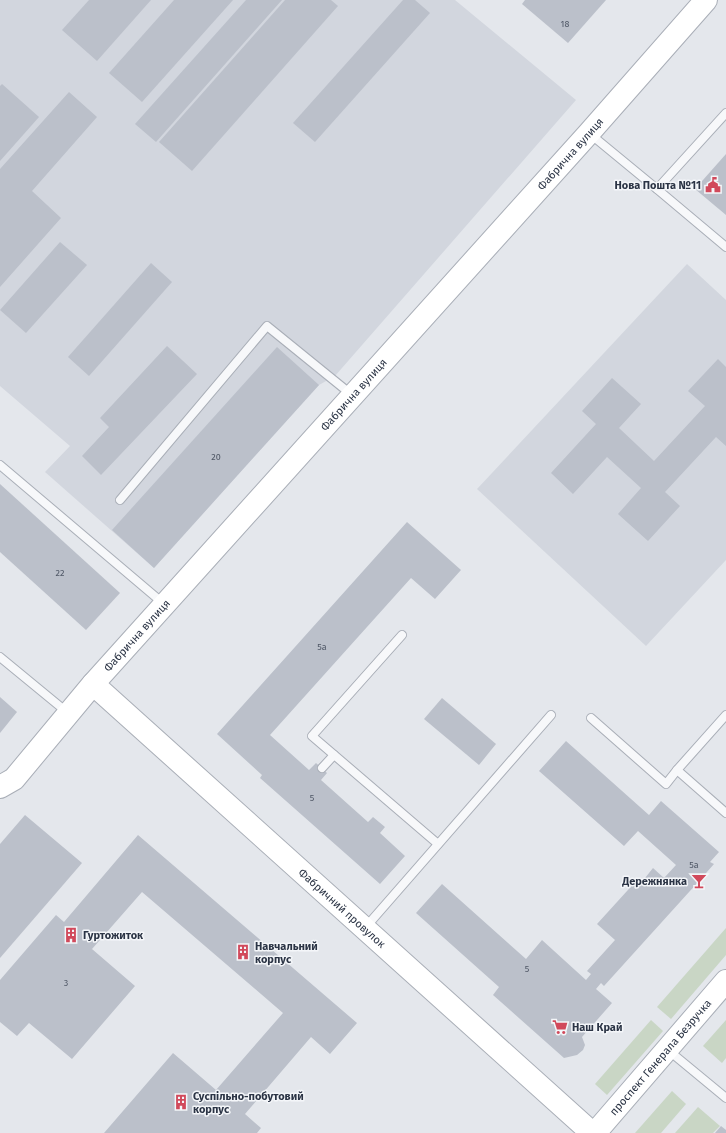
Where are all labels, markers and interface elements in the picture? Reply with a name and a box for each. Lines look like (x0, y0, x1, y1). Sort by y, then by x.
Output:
house number: 18 (561, 19, 569, 29)
street label: Фабрична вулиця (534, 115, 606, 193)
public building icon: Нова Пошта №11 (704, 176, 722, 194)
place label: Нова Пошта №11 (614, 179, 701, 192)
street label: Фабрична вулиця (318, 356, 389, 433)
house number: 20 (211, 452, 221, 462)
house number: 22 (56, 568, 64, 578)
street label: Фабрична вулиця (101, 597, 173, 674)
house number: 5а (317, 642, 327, 652)
house number: 5 (310, 793, 315, 803)
house number: 5а (689, 860, 699, 870)
street label: Фабричний провулок (296, 866, 388, 951)
bar icon: Дережнянка (690, 872, 708, 890)
place label: Дережнянка (621, 875, 687, 888)
building icon: Гуртожиток (62, 926, 80, 944)
place label: Гуртожиток (83, 929, 144, 942)
place label: Навчальний корпус (255, 940, 318, 966)
building icon: Навчальний корпус (234, 943, 252, 961)
house number: 5 (525, 964, 530, 974)
house number: 3 (64, 978, 68, 988)
street label: проспект Генерала Безручка (607, 997, 714, 1118)
supermarket icon: Наш Край (551, 1018, 569, 1036)
place label: Наш Край (572, 1021, 622, 1034)
place label: Суспільно-побутовий корпус (193, 1090, 304, 1116)
building icon: Суспільно-побутовий корпус (172, 1093, 190, 1111)

